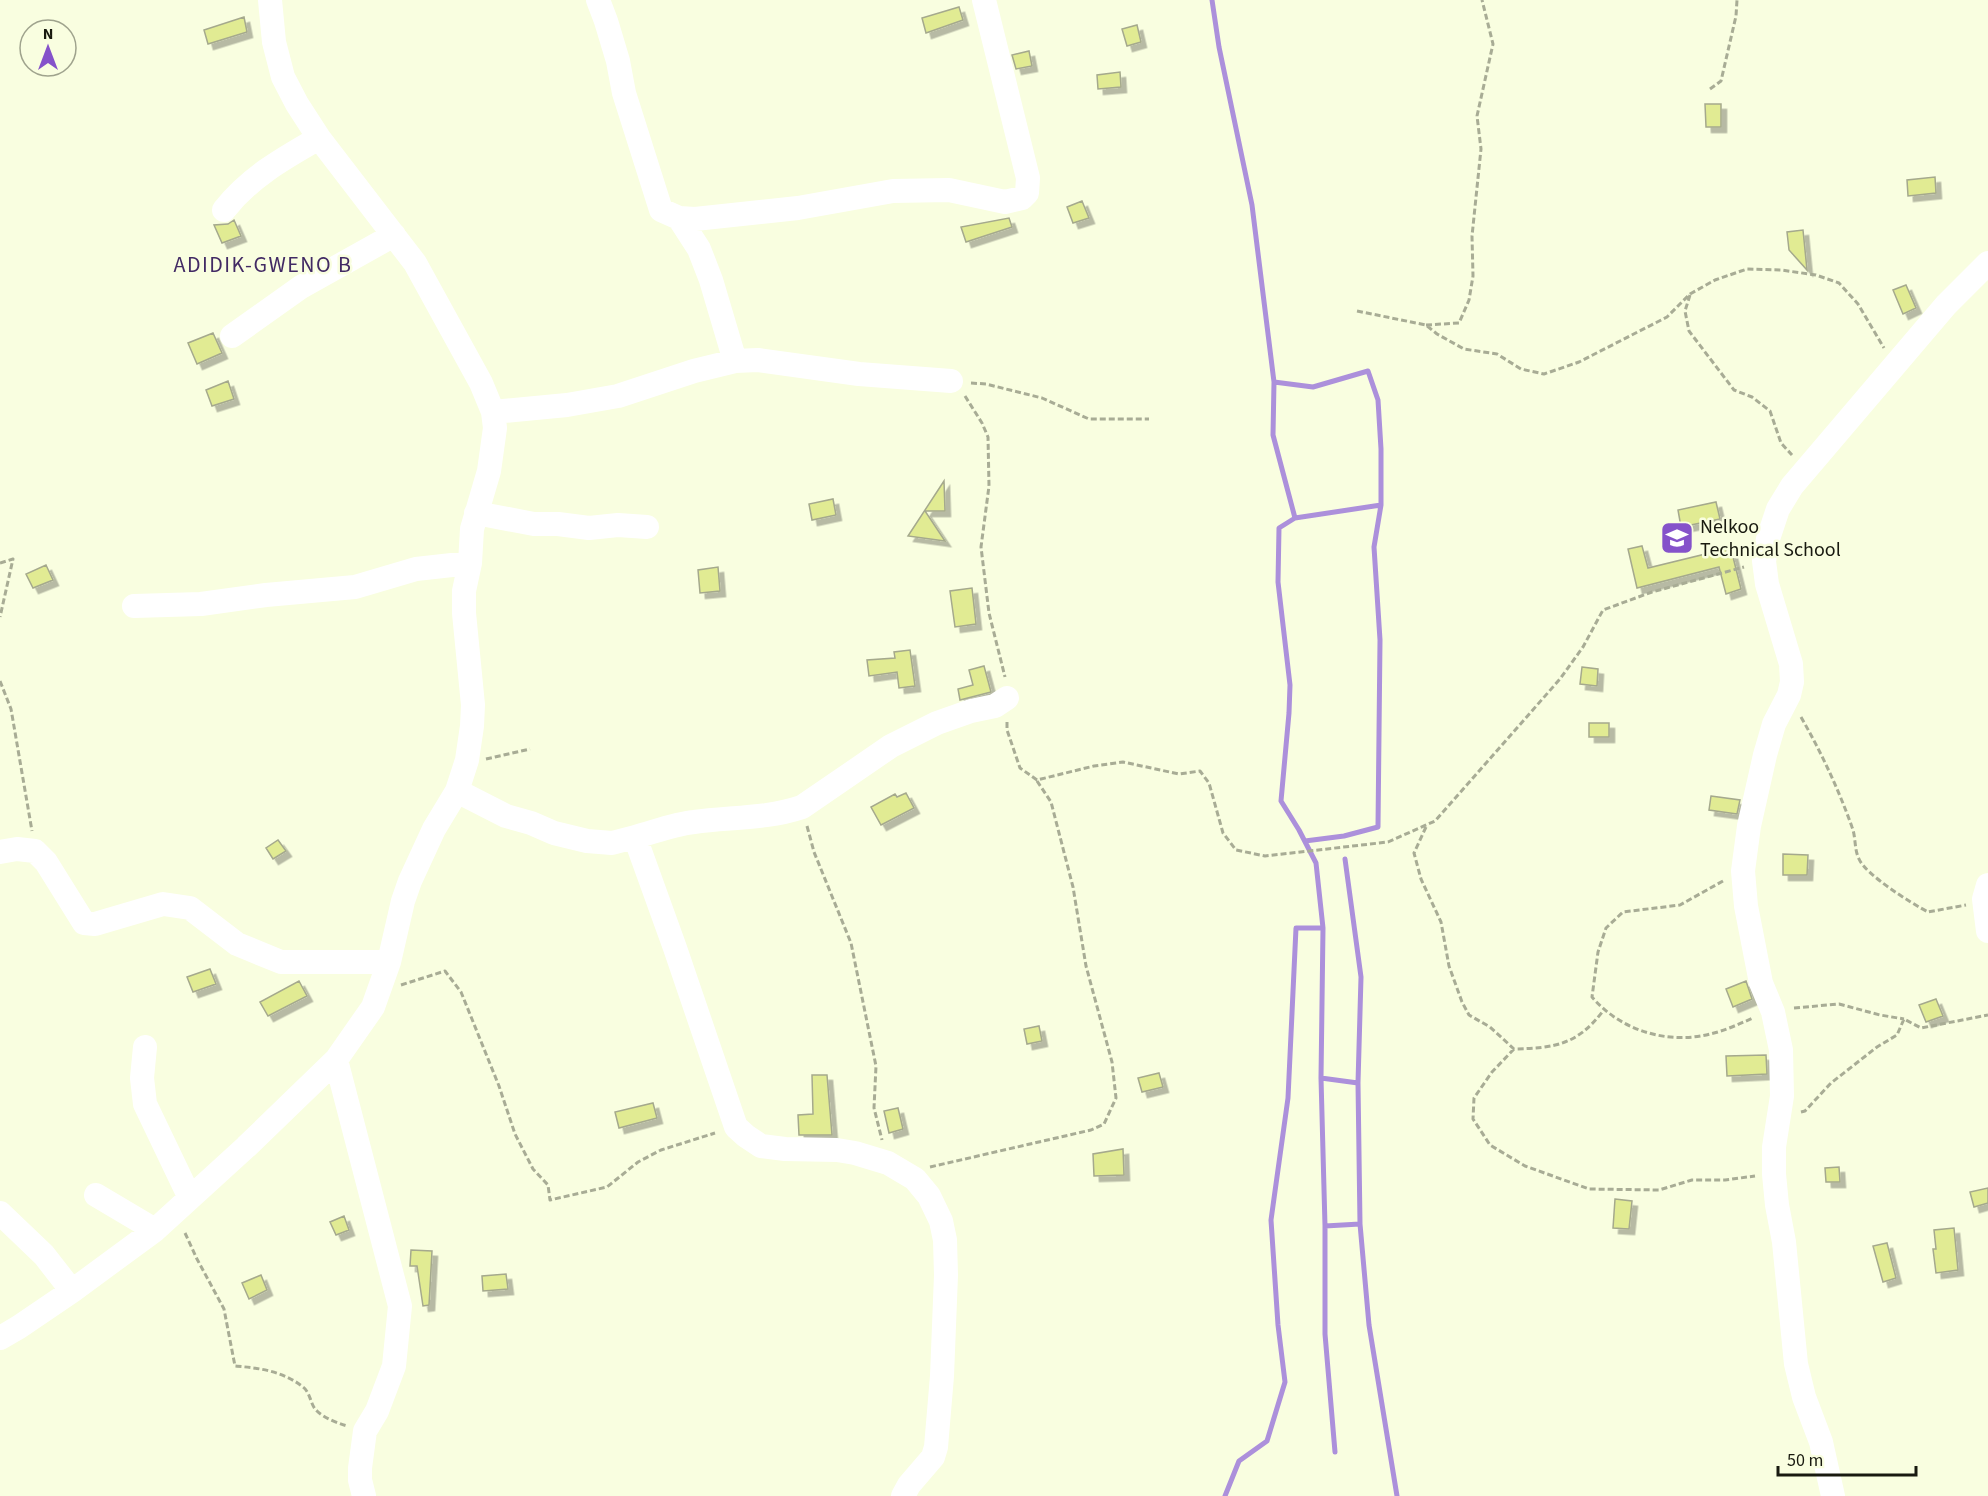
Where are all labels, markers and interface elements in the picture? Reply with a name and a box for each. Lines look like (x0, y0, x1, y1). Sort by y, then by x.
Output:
north arrow (18, 18, 78, 78)
text: N (43, 23, 53, 45)
district label: ADIDIK-GWENO B (173, 249, 353, 281)
place label: Nelkoo Technical School (1700, 513, 1841, 564)
school or university icon: Nelkoo Technical School (1659, 520, 1695, 556)
scale bar (1778, 1439, 1916, 1477)
text: 50 m (1787, 1448, 1823, 1473)

